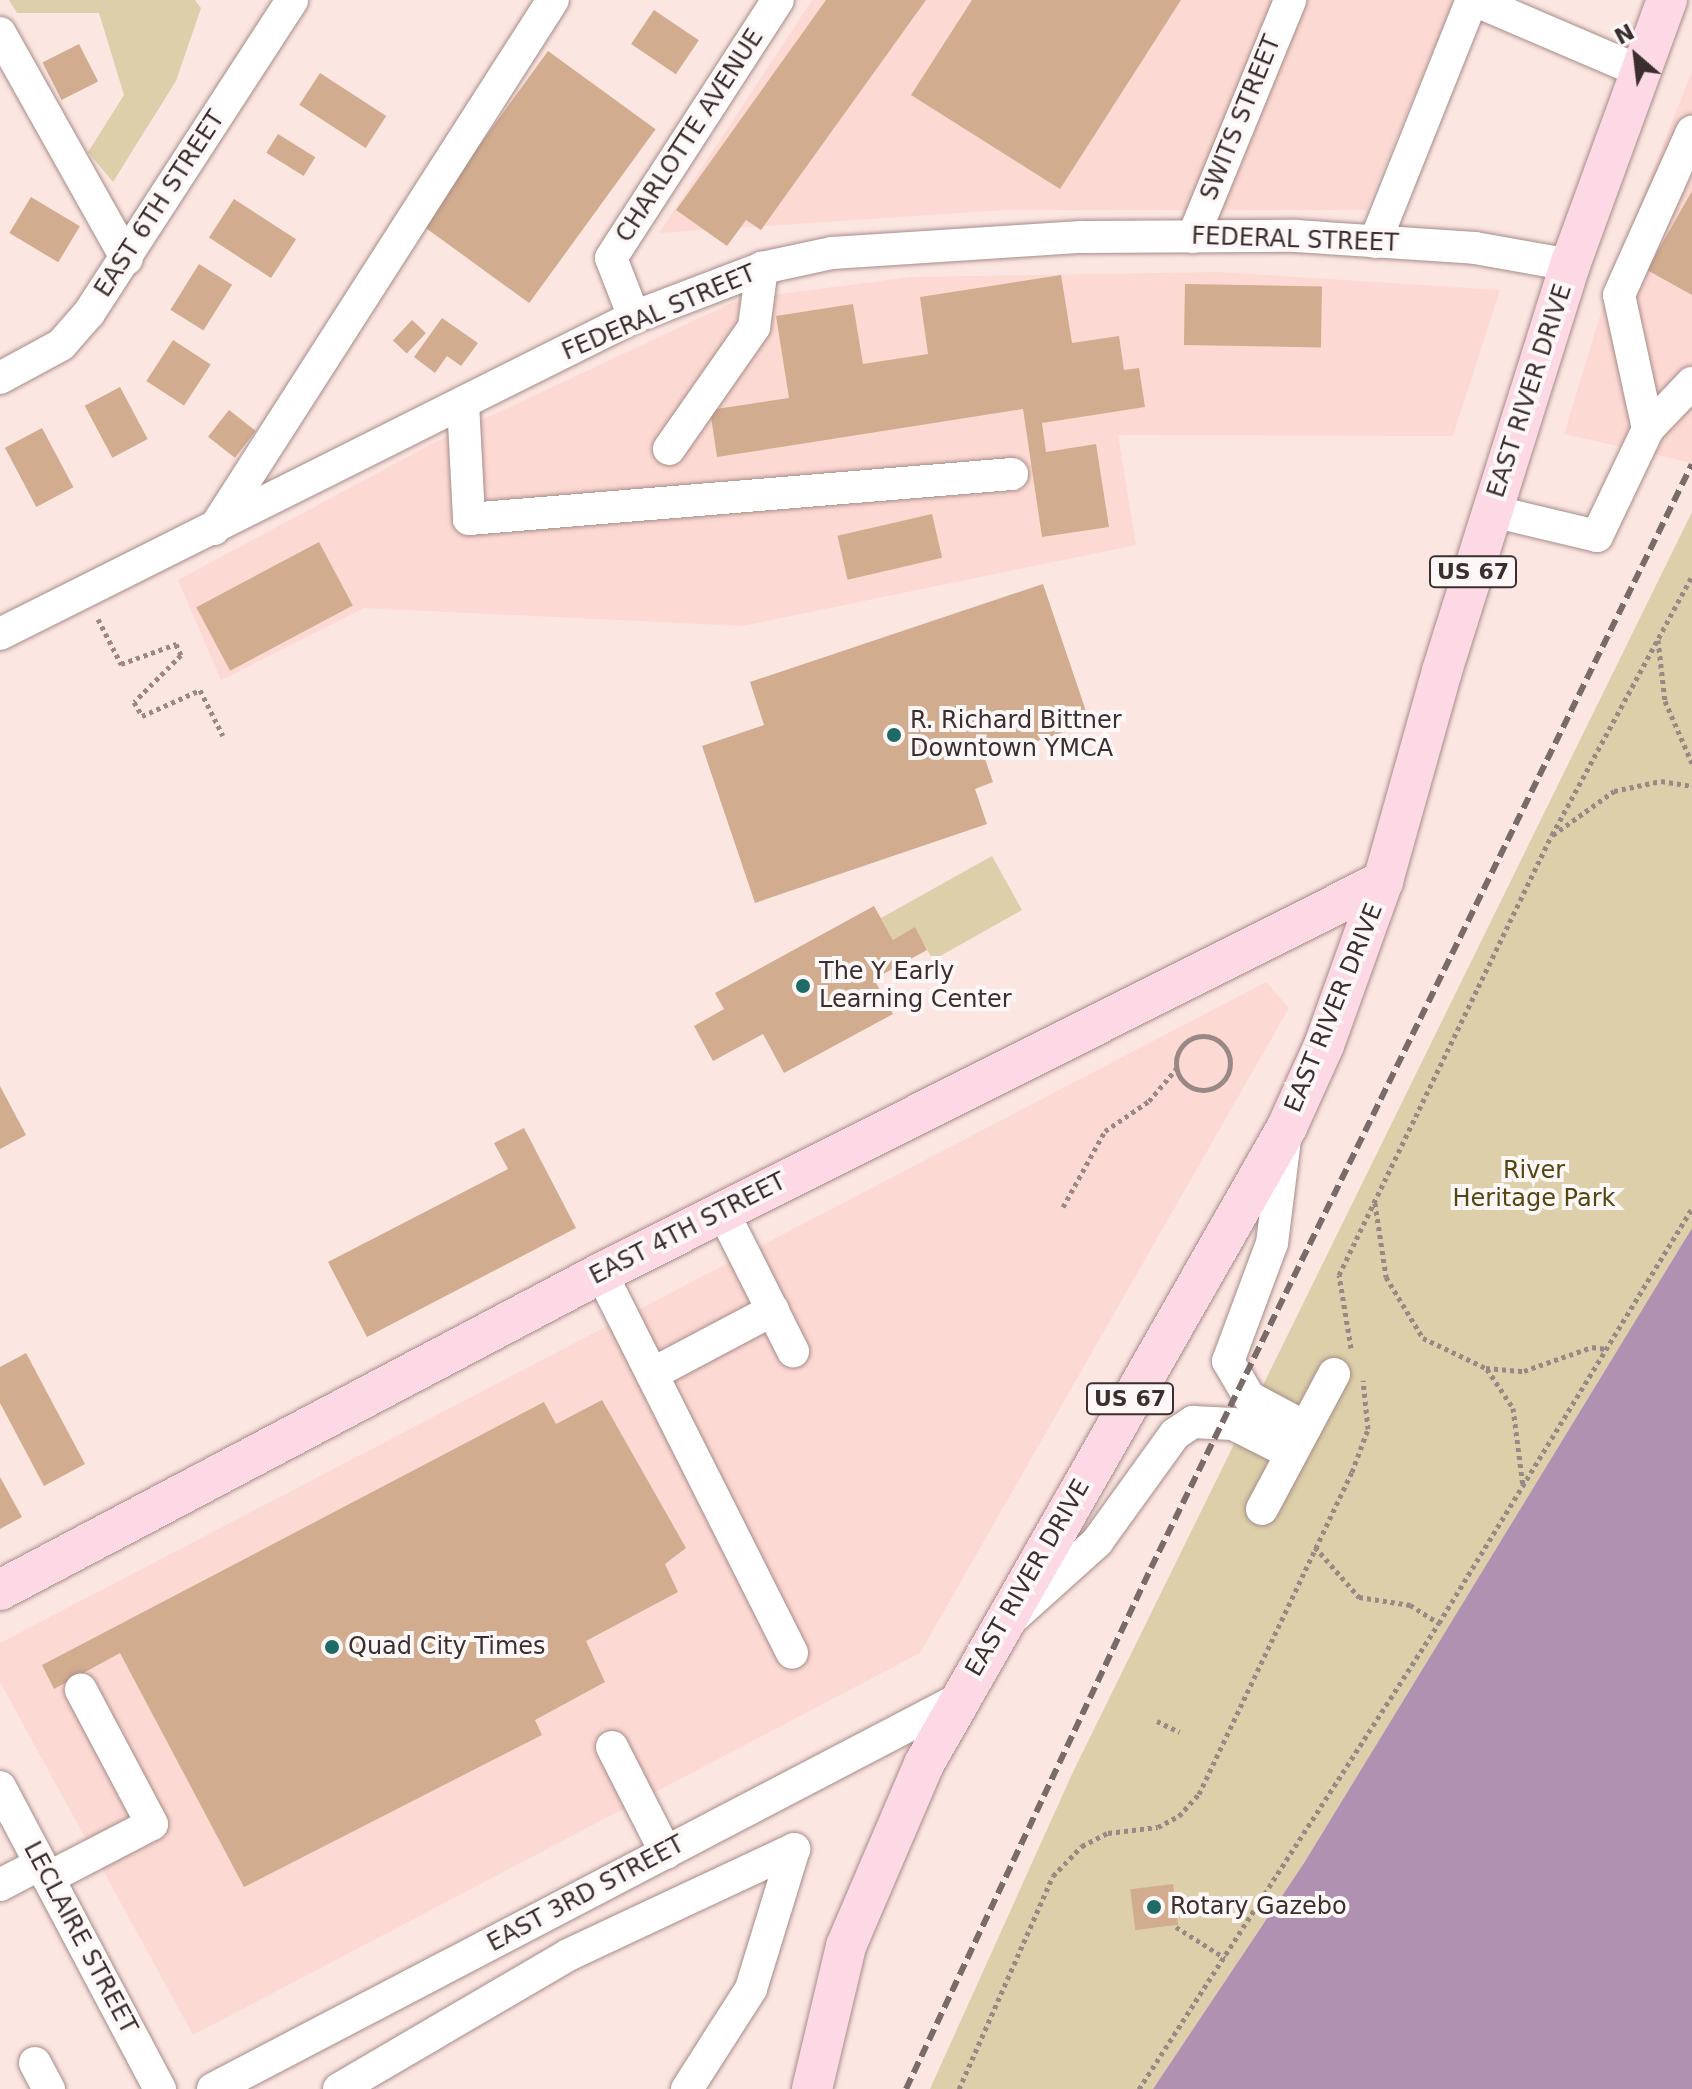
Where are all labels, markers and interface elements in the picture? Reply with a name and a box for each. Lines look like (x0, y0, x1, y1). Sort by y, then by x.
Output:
north arrow (1596, 16, 1676, 96)
text: N (1610, 19, 1638, 50)
street label: CHARLOTTE AVENUE (610, 24, 770, 248)
street label: SWITS STREET (1195, 31, 1287, 205)
street label: EAST 6TH STREET (89, 105, 231, 303)
street label: FEDERAL STREET (1191, 222, 1399, 258)
street label: FEDERAL STREET (558, 259, 760, 367)
street label: EAST RIVER DRIVE (1482, 281, 1578, 501)
road number: US 67 (1429, 554, 1517, 590)
place label: R. Richard Bittner Downtown YMCA (910, 707, 1122, 763)
marker: R. Richard Bittner Downtown YMCA (885, 726, 903, 744)
street label: EAST RIVER DRIVE (1279, 899, 1389, 1117)
place label: The Y Early Learning Center (819, 958, 1012, 1014)
marker: The Y Early Learning Center (794, 977, 812, 995)
park label: River Heritage Park (1453, 1157, 1615, 1213)
street label: EAST 4TH STREET (585, 1167, 791, 1291)
road number: US 67 (1086, 1381, 1174, 1417)
street label: EAST RIVER DRIVE (960, 1474, 1096, 1682)
place label: Quad City Times (348, 1633, 546, 1661)
marker: Quad City Times (323, 1638, 341, 1656)
street label: EAST 3RD STREET (483, 1830, 689, 1958)
street label: LECLAIRE STREET (17, 1837, 143, 2039)
place label: Rotary Gazebo (1170, 1893, 1347, 1921)
marker: Rotary Gazebo (1145, 1898, 1163, 1916)

